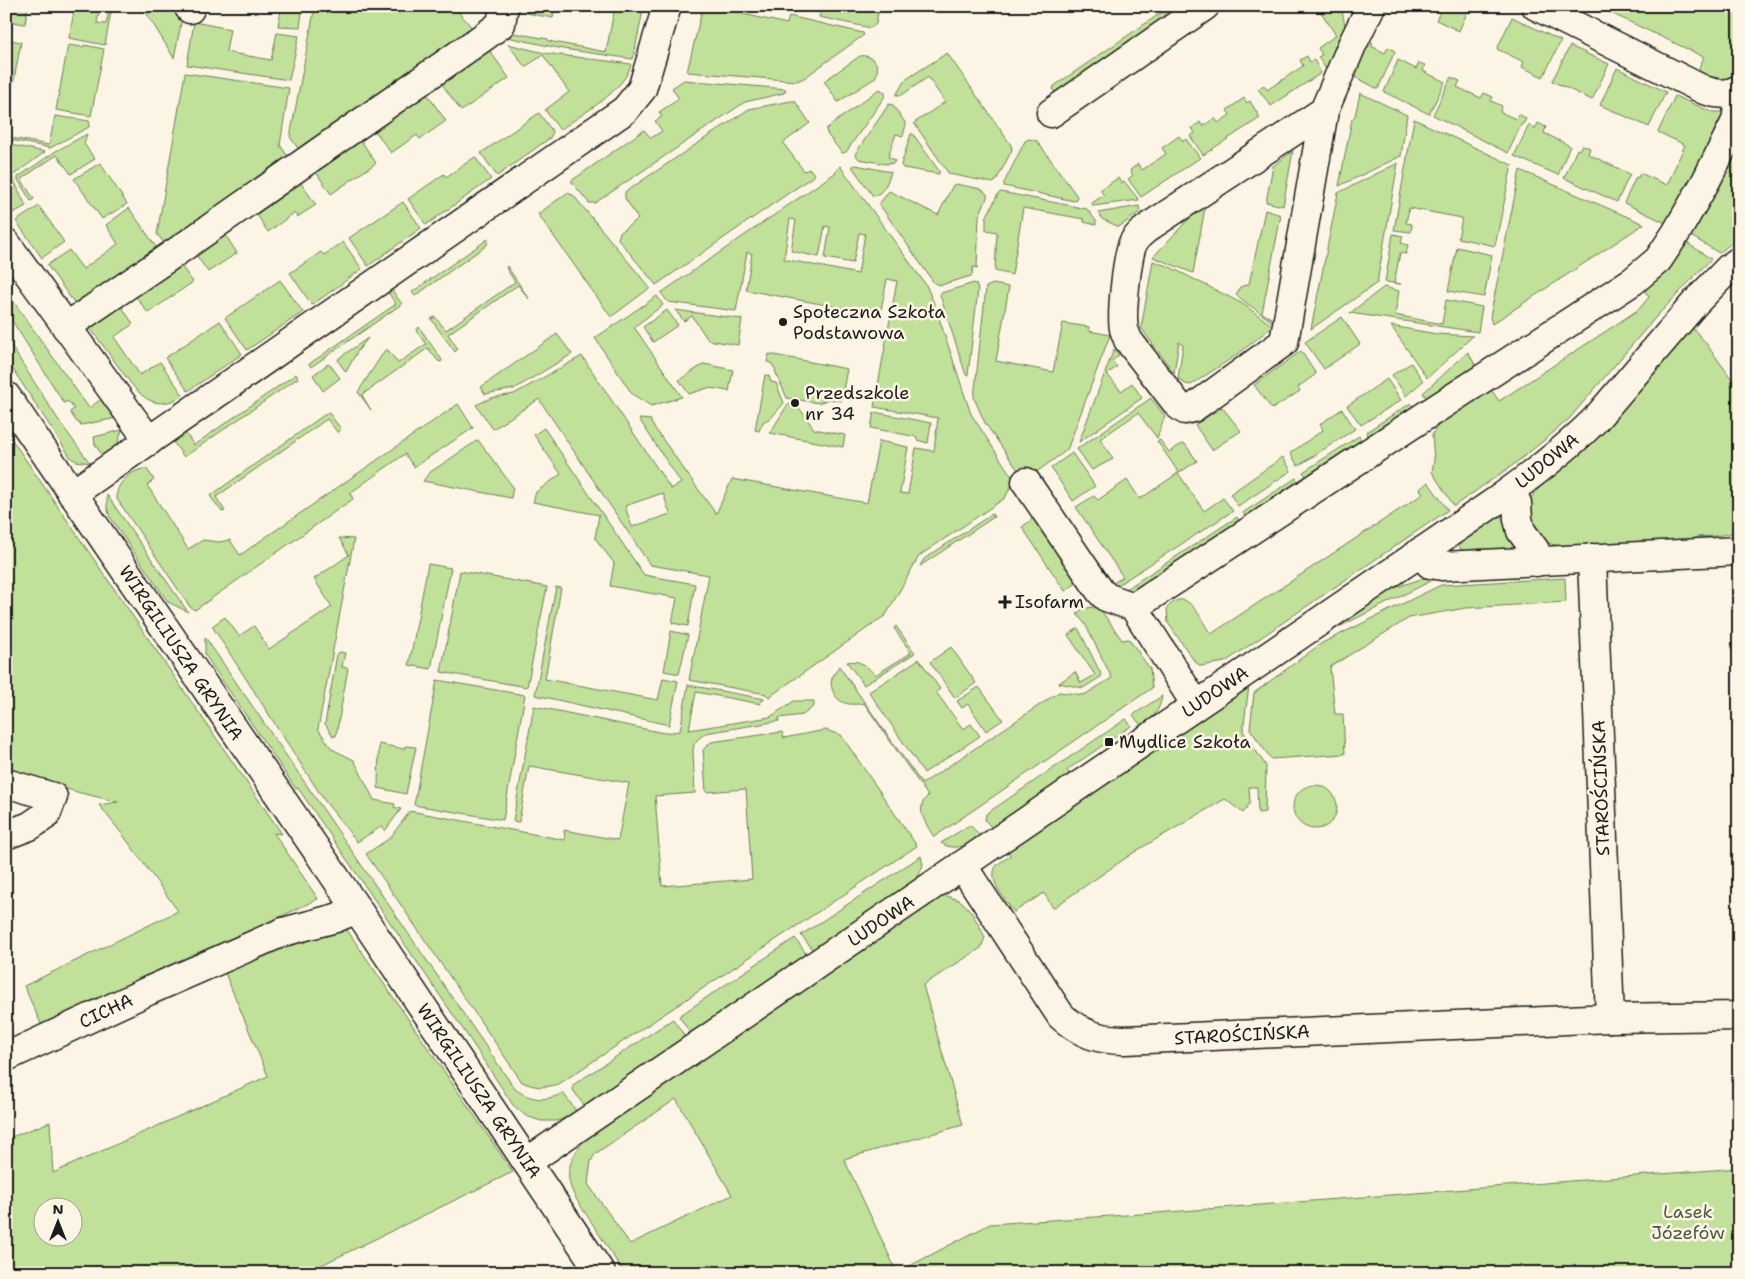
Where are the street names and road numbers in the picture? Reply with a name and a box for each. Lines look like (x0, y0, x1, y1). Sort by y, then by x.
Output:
street label: LUDOWA (1510, 428, 1584, 494)
street label: WIRGILIUSZA GRYNIA (113, 561, 249, 745)
street label: LUDOWA (1177, 661, 1253, 723)
street label: STAROŚCIŃSKA (1587, 720, 1615, 856)
street label: LUDOWA (843, 890, 919, 952)
street label: CICHA (75, 988, 137, 1034)
street label: WIRGILIUSZA GRYNIA (411, 999, 547, 1183)
street label: STAROŚCIŃSKA (1174, 1019, 1310, 1051)

